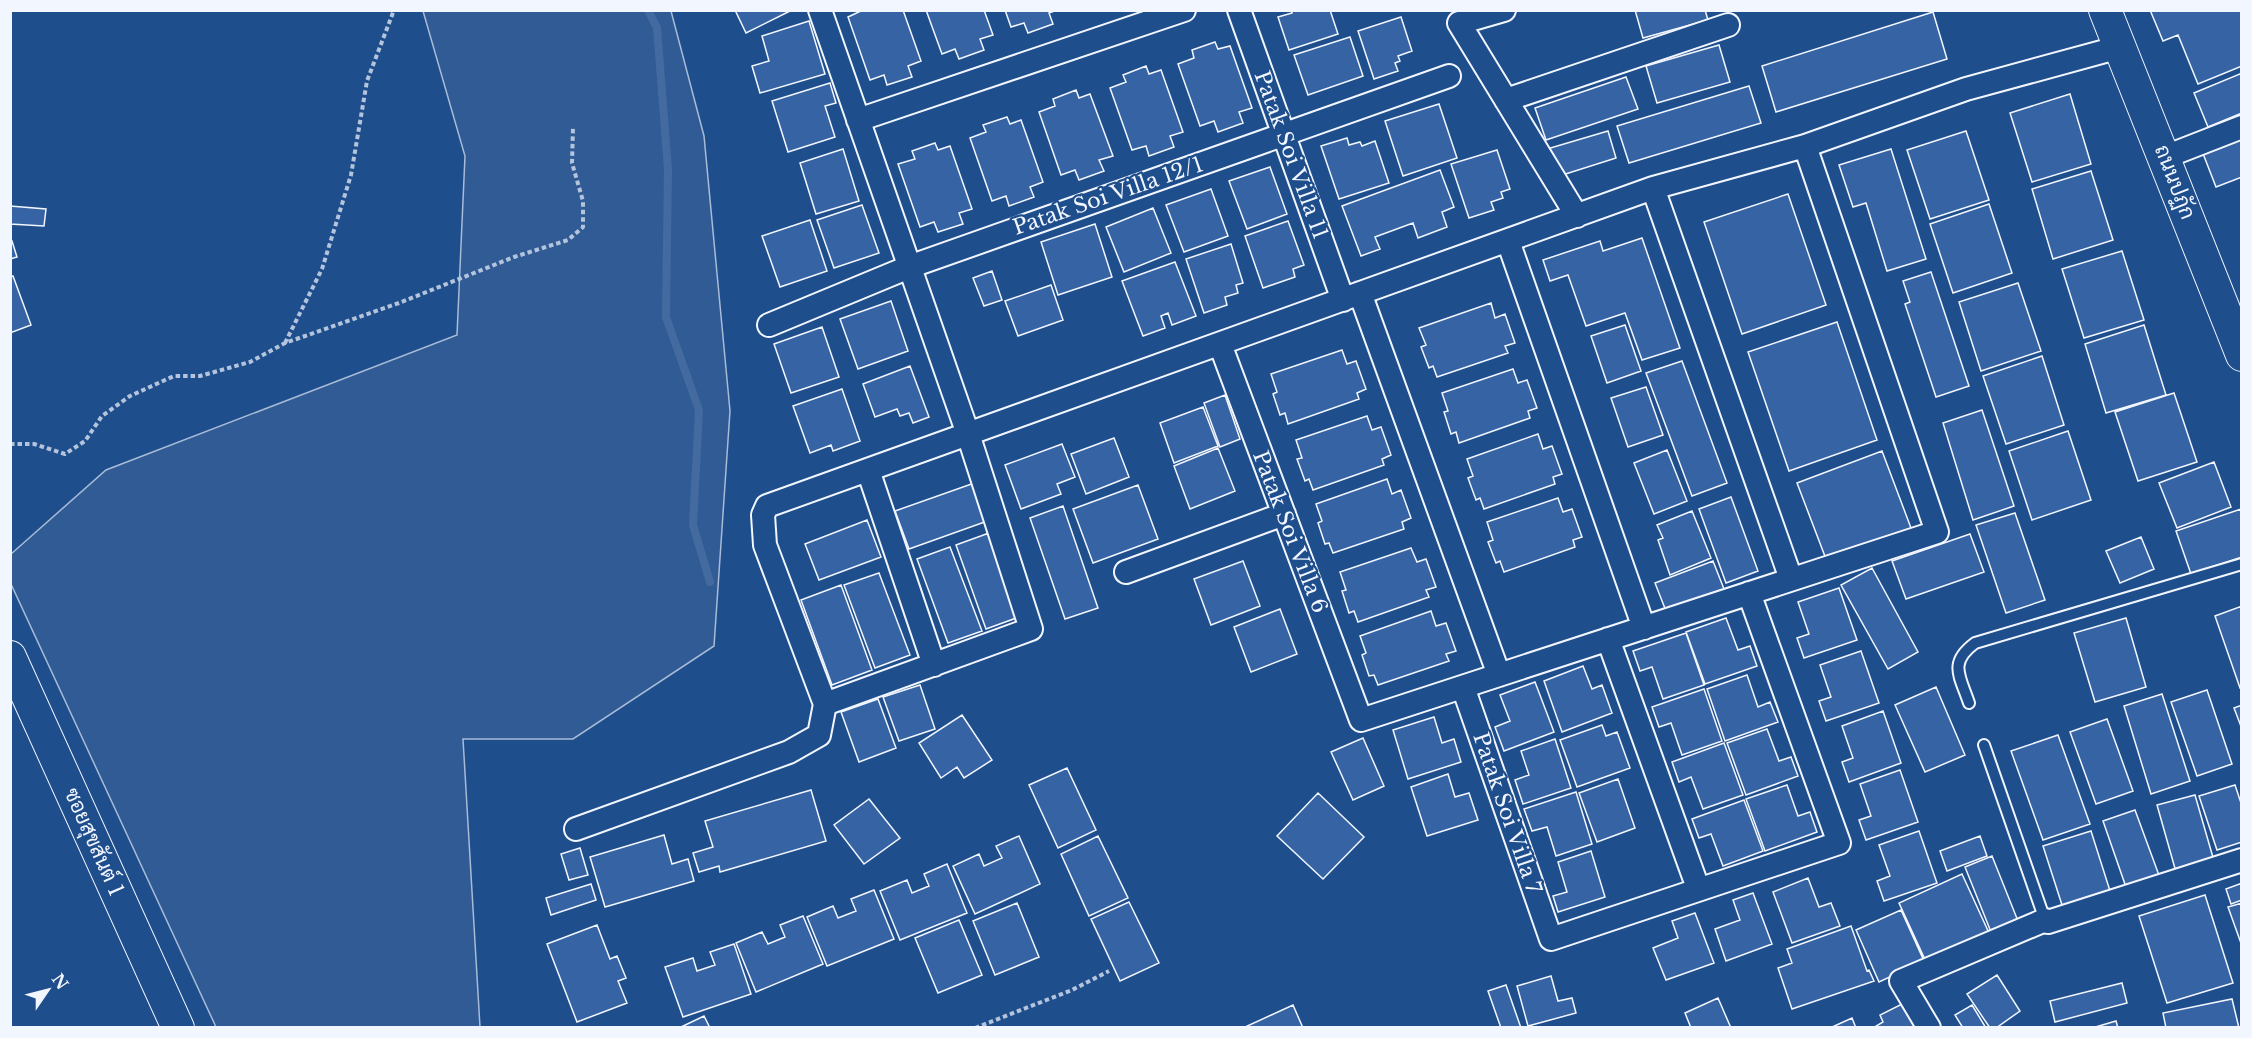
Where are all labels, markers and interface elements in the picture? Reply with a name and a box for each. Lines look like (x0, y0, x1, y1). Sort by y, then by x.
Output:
street label: Patak Soi Villa 11 (1249, 67, 1333, 243)
street label: ถนนปฏัก (2149, 141, 2201, 223)
street label: Patak Soi Villa 12/1 (1009, 151, 1207, 241)
street label: Patak Soi Villa 6 (1247, 447, 1333, 617)
street label: Patak Soi Villa 7 (1467, 729, 1547, 897)
street label: ซอยสุขสันต์ 1 (58, 783, 130, 901)
north arrow (18, 960, 78, 1020)
text: N (48, 969, 73, 993)

